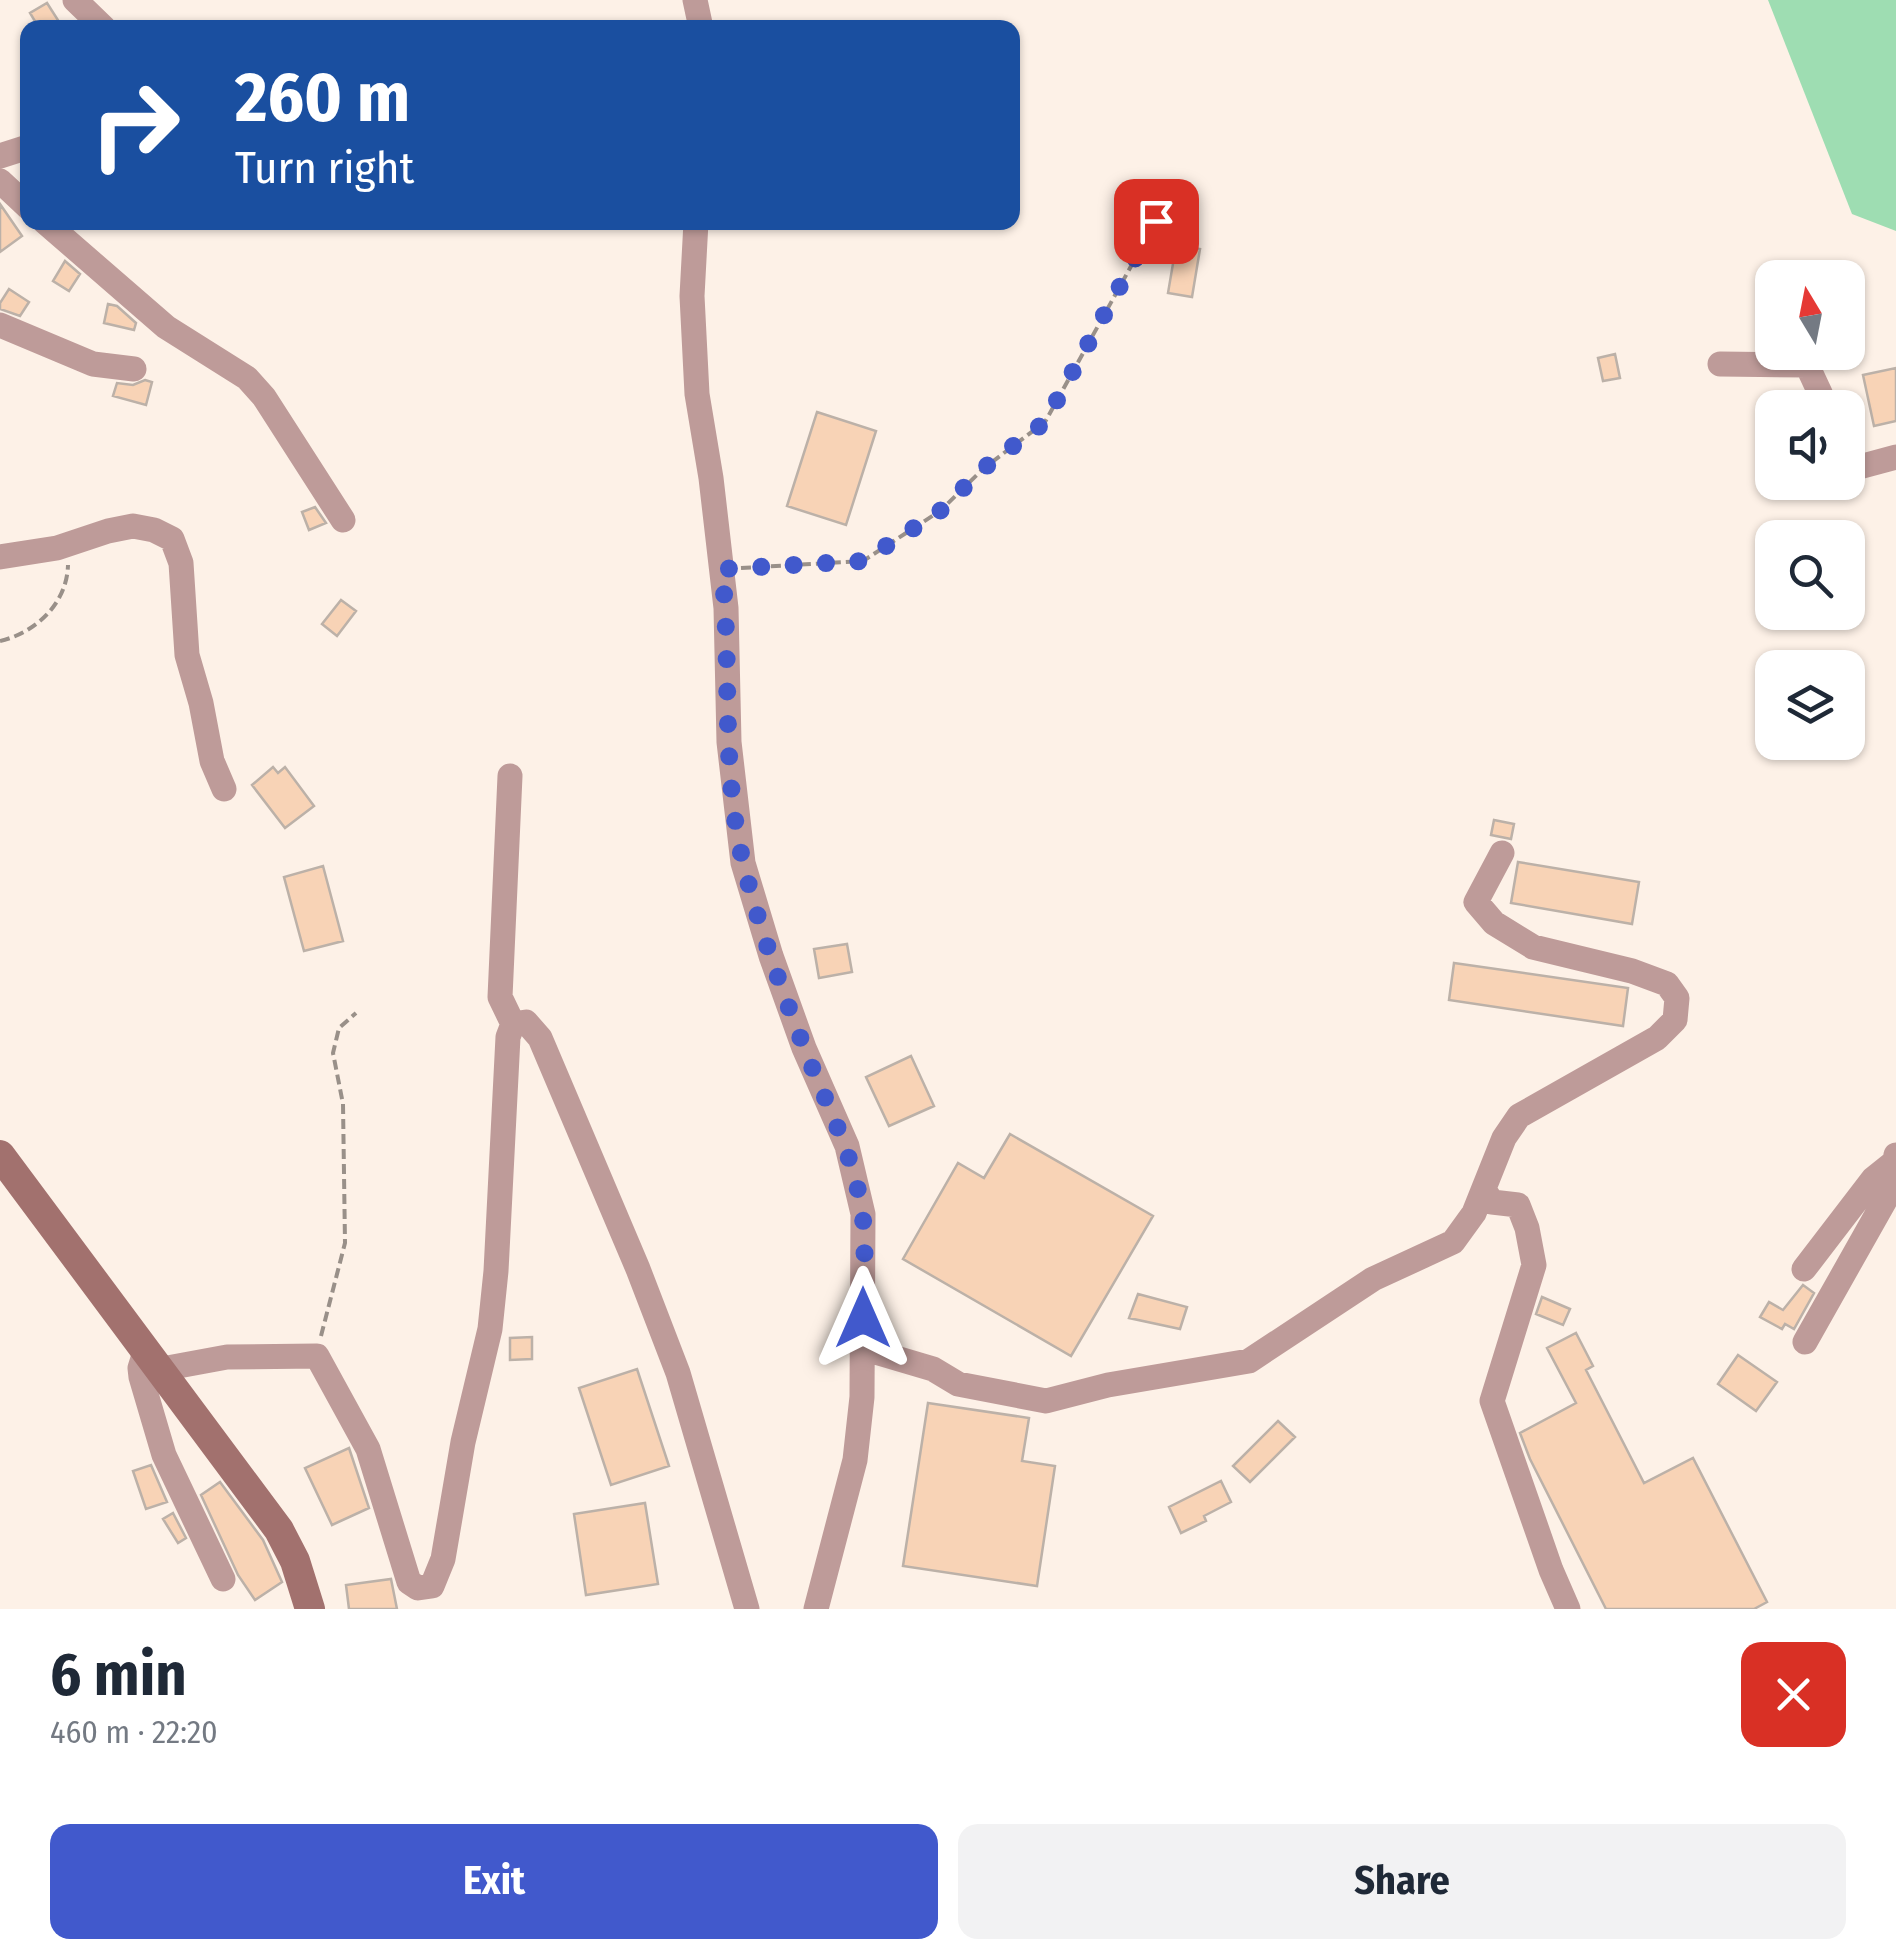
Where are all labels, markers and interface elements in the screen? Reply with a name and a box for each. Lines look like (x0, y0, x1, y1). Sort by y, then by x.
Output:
text: 260 m (235, 56, 410, 140)
icon: right (70, 60, 200, 190)
text: Turn right (235, 141, 414, 195)
pin (1114, 179, 1199, 264)
icon: arrive (1129, 194, 1184, 249)
north arrow (1755, 260, 1865, 370)
map controls (1755, 260, 1865, 760)
button: sound (1755, 390, 1865, 500)
button: search (1755, 520, 1865, 630)
button: layers (1755, 650, 1865, 760)
position arrow (811, 1266, 915, 1370)
text: 6 min (50, 1639, 187, 1711)
button: close (1741, 1642, 1846, 1747)
text: 460 m · 22:20 (50, 1713, 218, 1751)
button: Exit (50, 1824, 938, 1939)
button: Share (958, 1824, 1846, 1939)

